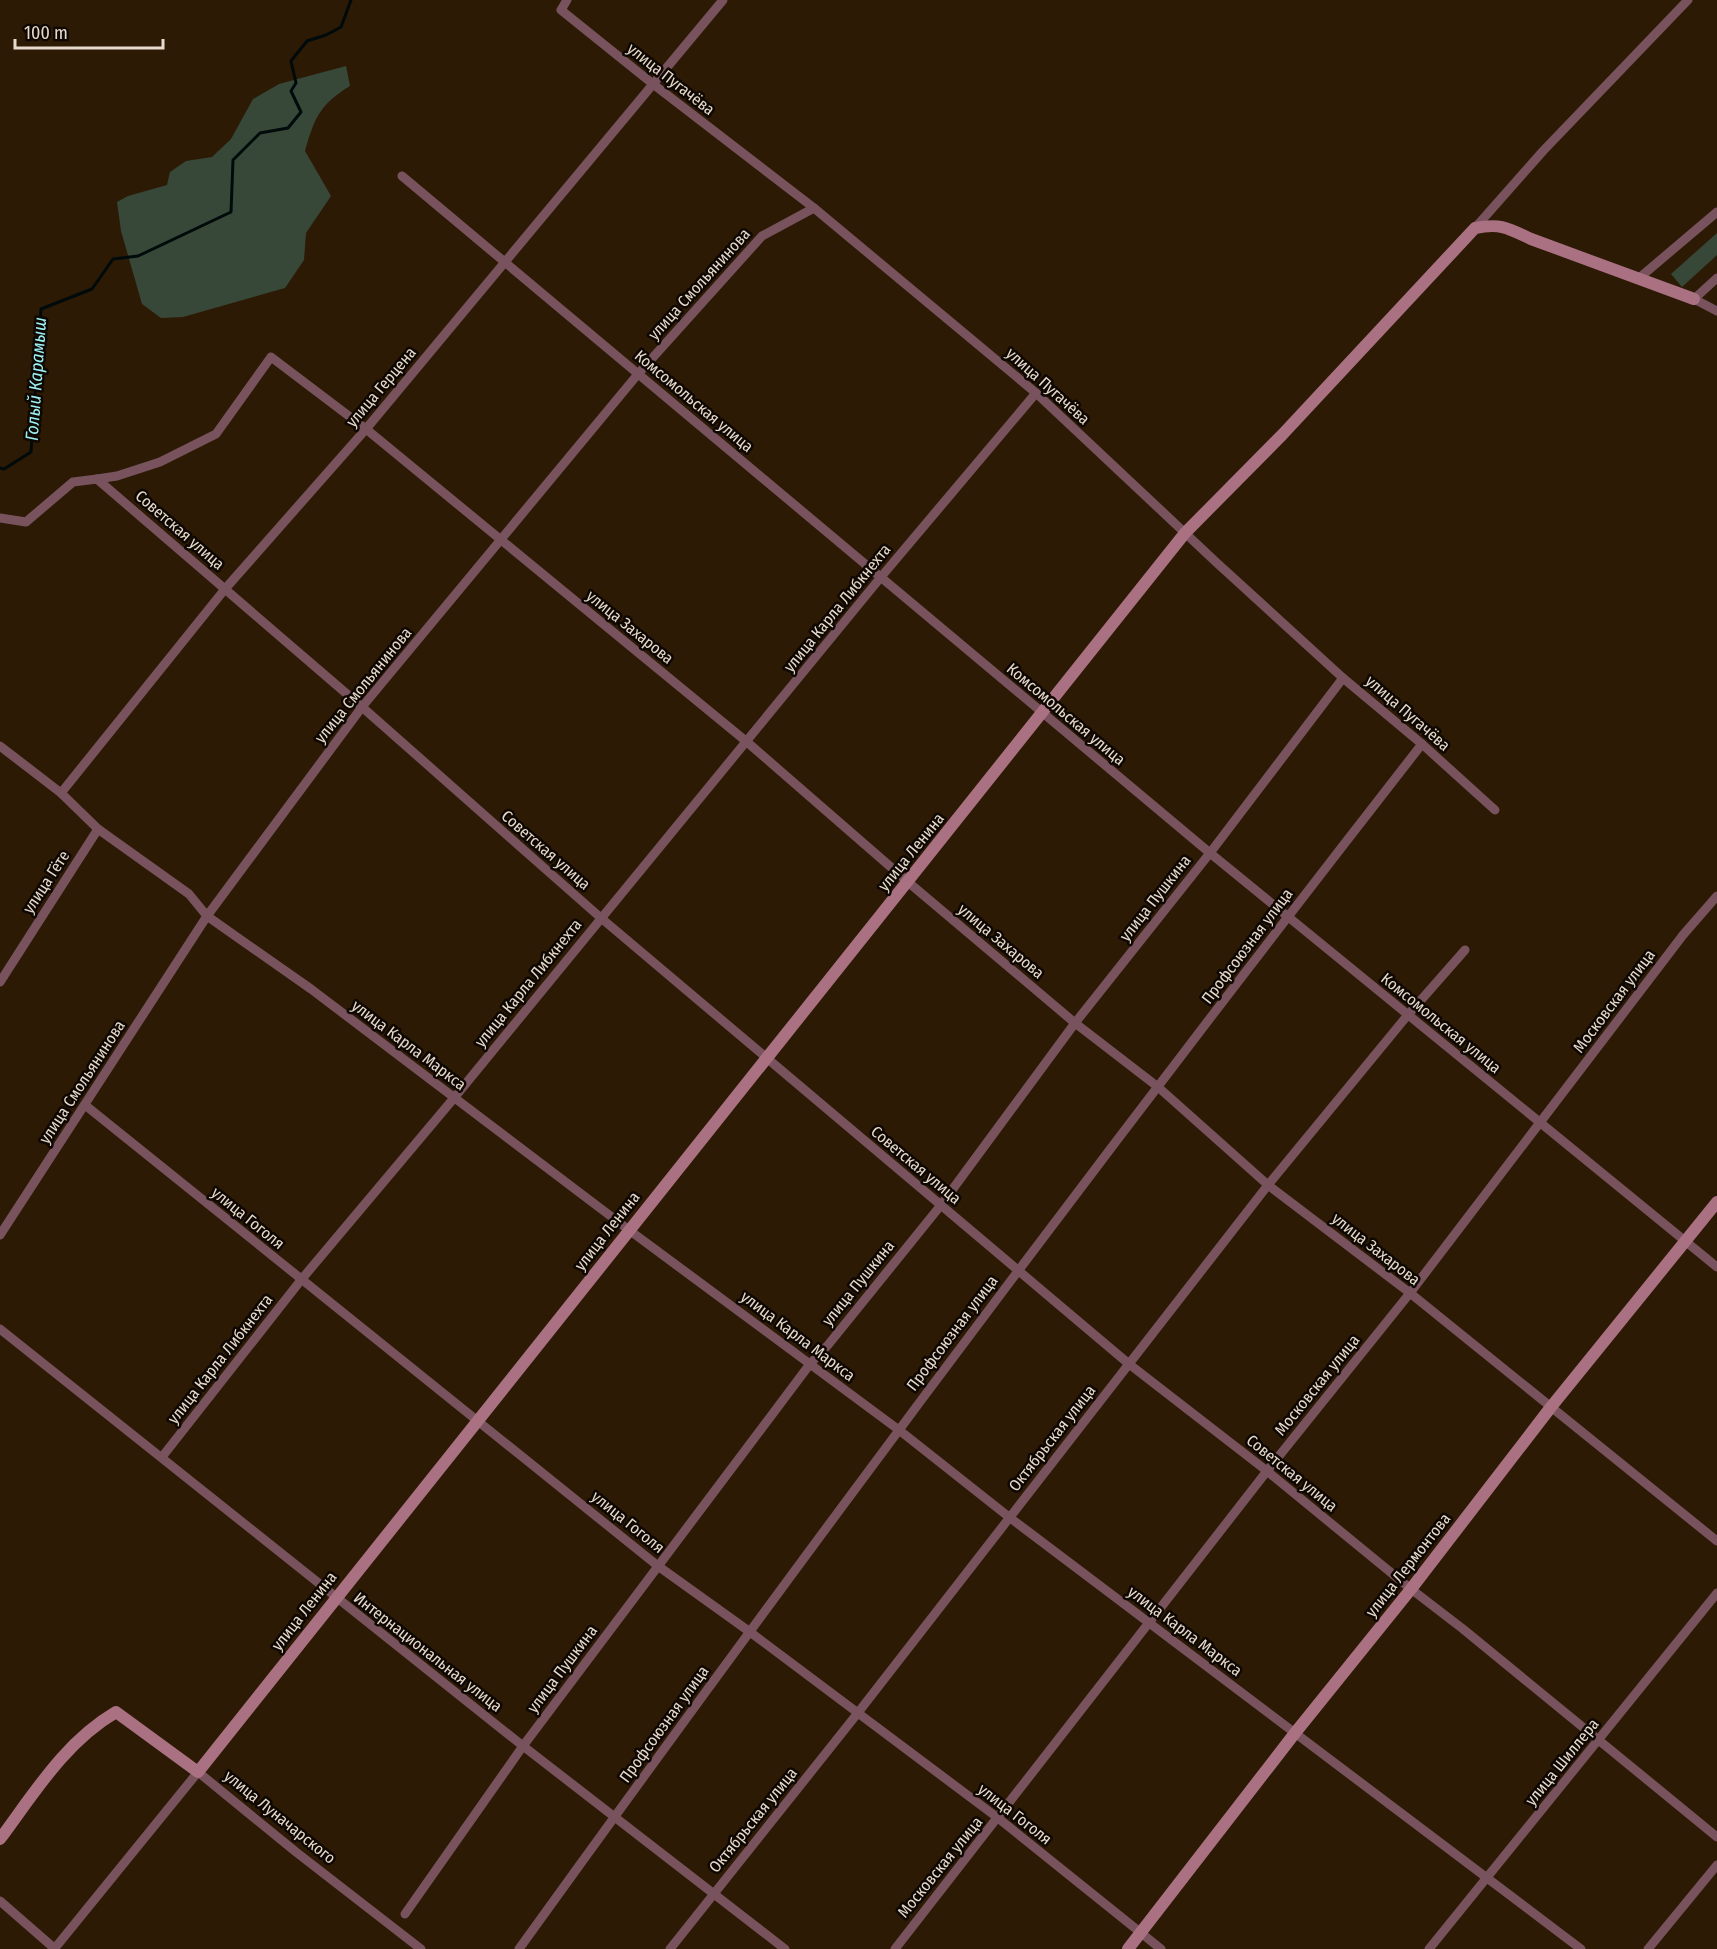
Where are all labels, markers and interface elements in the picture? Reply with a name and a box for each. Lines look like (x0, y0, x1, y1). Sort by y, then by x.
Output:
scale bar (15, 12, 164, 50)
text: 100 m (24, 22, 68, 44)
street label: улица Пугачёва (624, 39, 719, 119)
street label: улица Смольянинова (644, 224, 754, 344)
water label: Голый Карамыш (21, 316, 51, 442)
street label: улица Герцена (342, 343, 420, 431)
street label: улица Пугачёва (1002, 344, 1094, 428)
street label: Комсомольская улица (631, 346, 757, 456)
street label: Советская улица (132, 486, 228, 574)
street label: улица Карла Либкнехта (780, 540, 895, 676)
street label: улица Захарова (583, 586, 678, 668)
street label: улица Смольянинова (311, 623, 416, 747)
street label: Комсомольская улица (1003, 659, 1129, 769)
street label: улица Пугачёва (1362, 671, 1454, 755)
street label: Советская улица (498, 806, 594, 894)
street label: улица Ленина (874, 809, 948, 895)
street label: улица Гёте (19, 847, 73, 917)
street label: улица Пушкина (1115, 851, 1195, 945)
street label: Профсоюзная улица (1197, 884, 1297, 1007)
street label: улица Захарова (954, 899, 1048, 983)
street label: улица Карла Либкнехта (471, 915, 586, 1051)
street label: Московская улица (1569, 946, 1659, 1056)
street label: Комсомольская улица (1377, 969, 1505, 1077)
street label: улица Карла Маркса (348, 996, 470, 1094)
street label: улица Смольянинова (35, 1017, 129, 1147)
street label: Советская улица (867, 1122, 965, 1208)
street label: улица Гоголя (208, 1183, 288, 1253)
street label: улица Ленина (570, 1188, 644, 1274)
street label: улица Захарова (1328, 1209, 1424, 1289)
street label: улица Пушкина (818, 1236, 898, 1330)
street label: Профсоюзная улица (902, 1271, 1002, 1394)
street label: улица Карла Маркса (737, 1287, 859, 1385)
street label: улица Карла Либкнехта (164, 1290, 277, 1428)
street label: Московская улица (1271, 1331, 1364, 1439)
street label: Октябрьская улица (1005, 1381, 1099, 1495)
street label: Советская улица (1243, 1431, 1341, 1516)
street label: улица Гоголя (588, 1487, 668, 1557)
street label: улица Лермонтова (1362, 1509, 1455, 1621)
street label: улица Ленина (267, 1568, 341, 1654)
street label: улица Карла Маркса (1124, 1582, 1246, 1680)
street label: Интернациональная улица (350, 1588, 506, 1716)
street label: улица Пушкина (523, 1621, 601, 1716)
street label: Профсоюзная улица (615, 1662, 713, 1786)
street label: улица Шиллера (1521, 1715, 1603, 1809)
street label: Октябрьская улица (705, 1764, 801, 1876)
street label: улица Луначарского (220, 1766, 340, 1868)
street label: улица Гоголя (974, 1779, 1056, 1849)
street label: Московская улица (894, 1813, 987, 1921)

